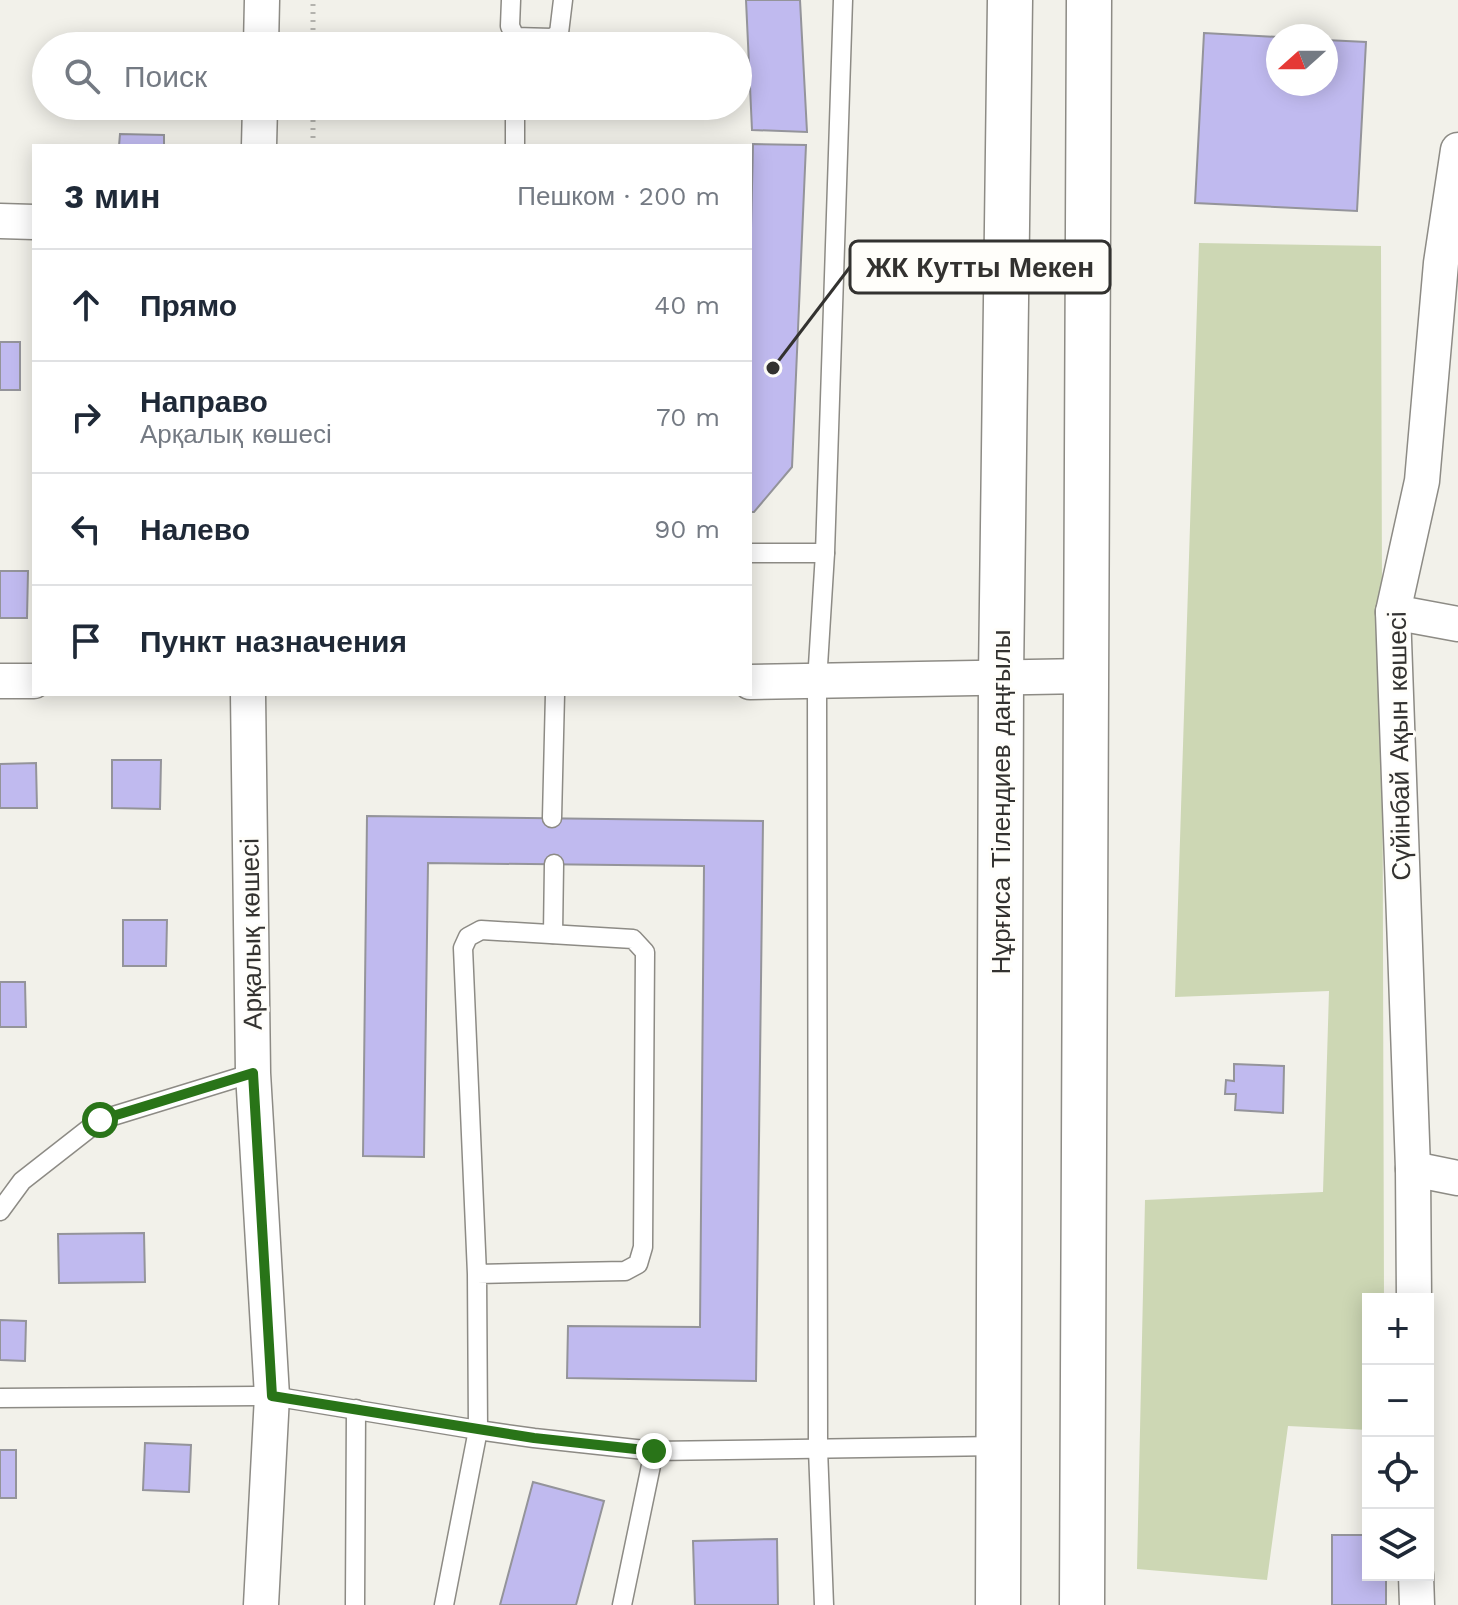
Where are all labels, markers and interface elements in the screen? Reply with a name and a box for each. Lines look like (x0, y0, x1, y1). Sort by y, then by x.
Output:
north arrow (1266, 24, 1338, 96)
search box (32, 32, 752, 120)
icon: search (60, 54, 104, 98)
text: Поиск (124, 59, 207, 94)
text: 3 мин (64, 176, 160, 216)
text: Пешком · 200 m (517, 181, 720, 211)
callout: ЖК Кутты Мекен (850, 241, 1110, 293)
text: ЖК Кутты Мекен (865, 251, 1094, 284)
icon: ahead (64, 283, 108, 327)
text: Прямо (140, 288, 237, 323)
text: 40 m (654, 290, 720, 320)
text: Направо (140, 384, 268, 419)
icon: right (64, 395, 108, 439)
text: 70 m (656, 402, 720, 432)
text: Арқалық көшесі (140, 419, 332, 449)
icon: left (64, 507, 108, 551)
text: Налево (140, 512, 250, 547)
text: 90 m (654, 514, 720, 544)
street label: Сүйінбай Ақын көшесі (1382, 611, 1416, 881)
icon: arrive (64, 619, 108, 663)
text: Пункт назначения (140, 624, 407, 659)
street label: Нұрғиса Тілендиев даңғылы (986, 629, 1016, 975)
street label: Арқалық көшесі (234, 838, 268, 1030)
route start (82, 1102, 118, 1138)
map controls (1362, 1293, 1434, 1581)
button: + (1362, 1293, 1434, 1365)
button: − (1362, 1365, 1434, 1437)
route end (636, 1433, 672, 1469)
button: locate (1362, 1437, 1434, 1509)
button: layers (1362, 1509, 1434, 1581)

